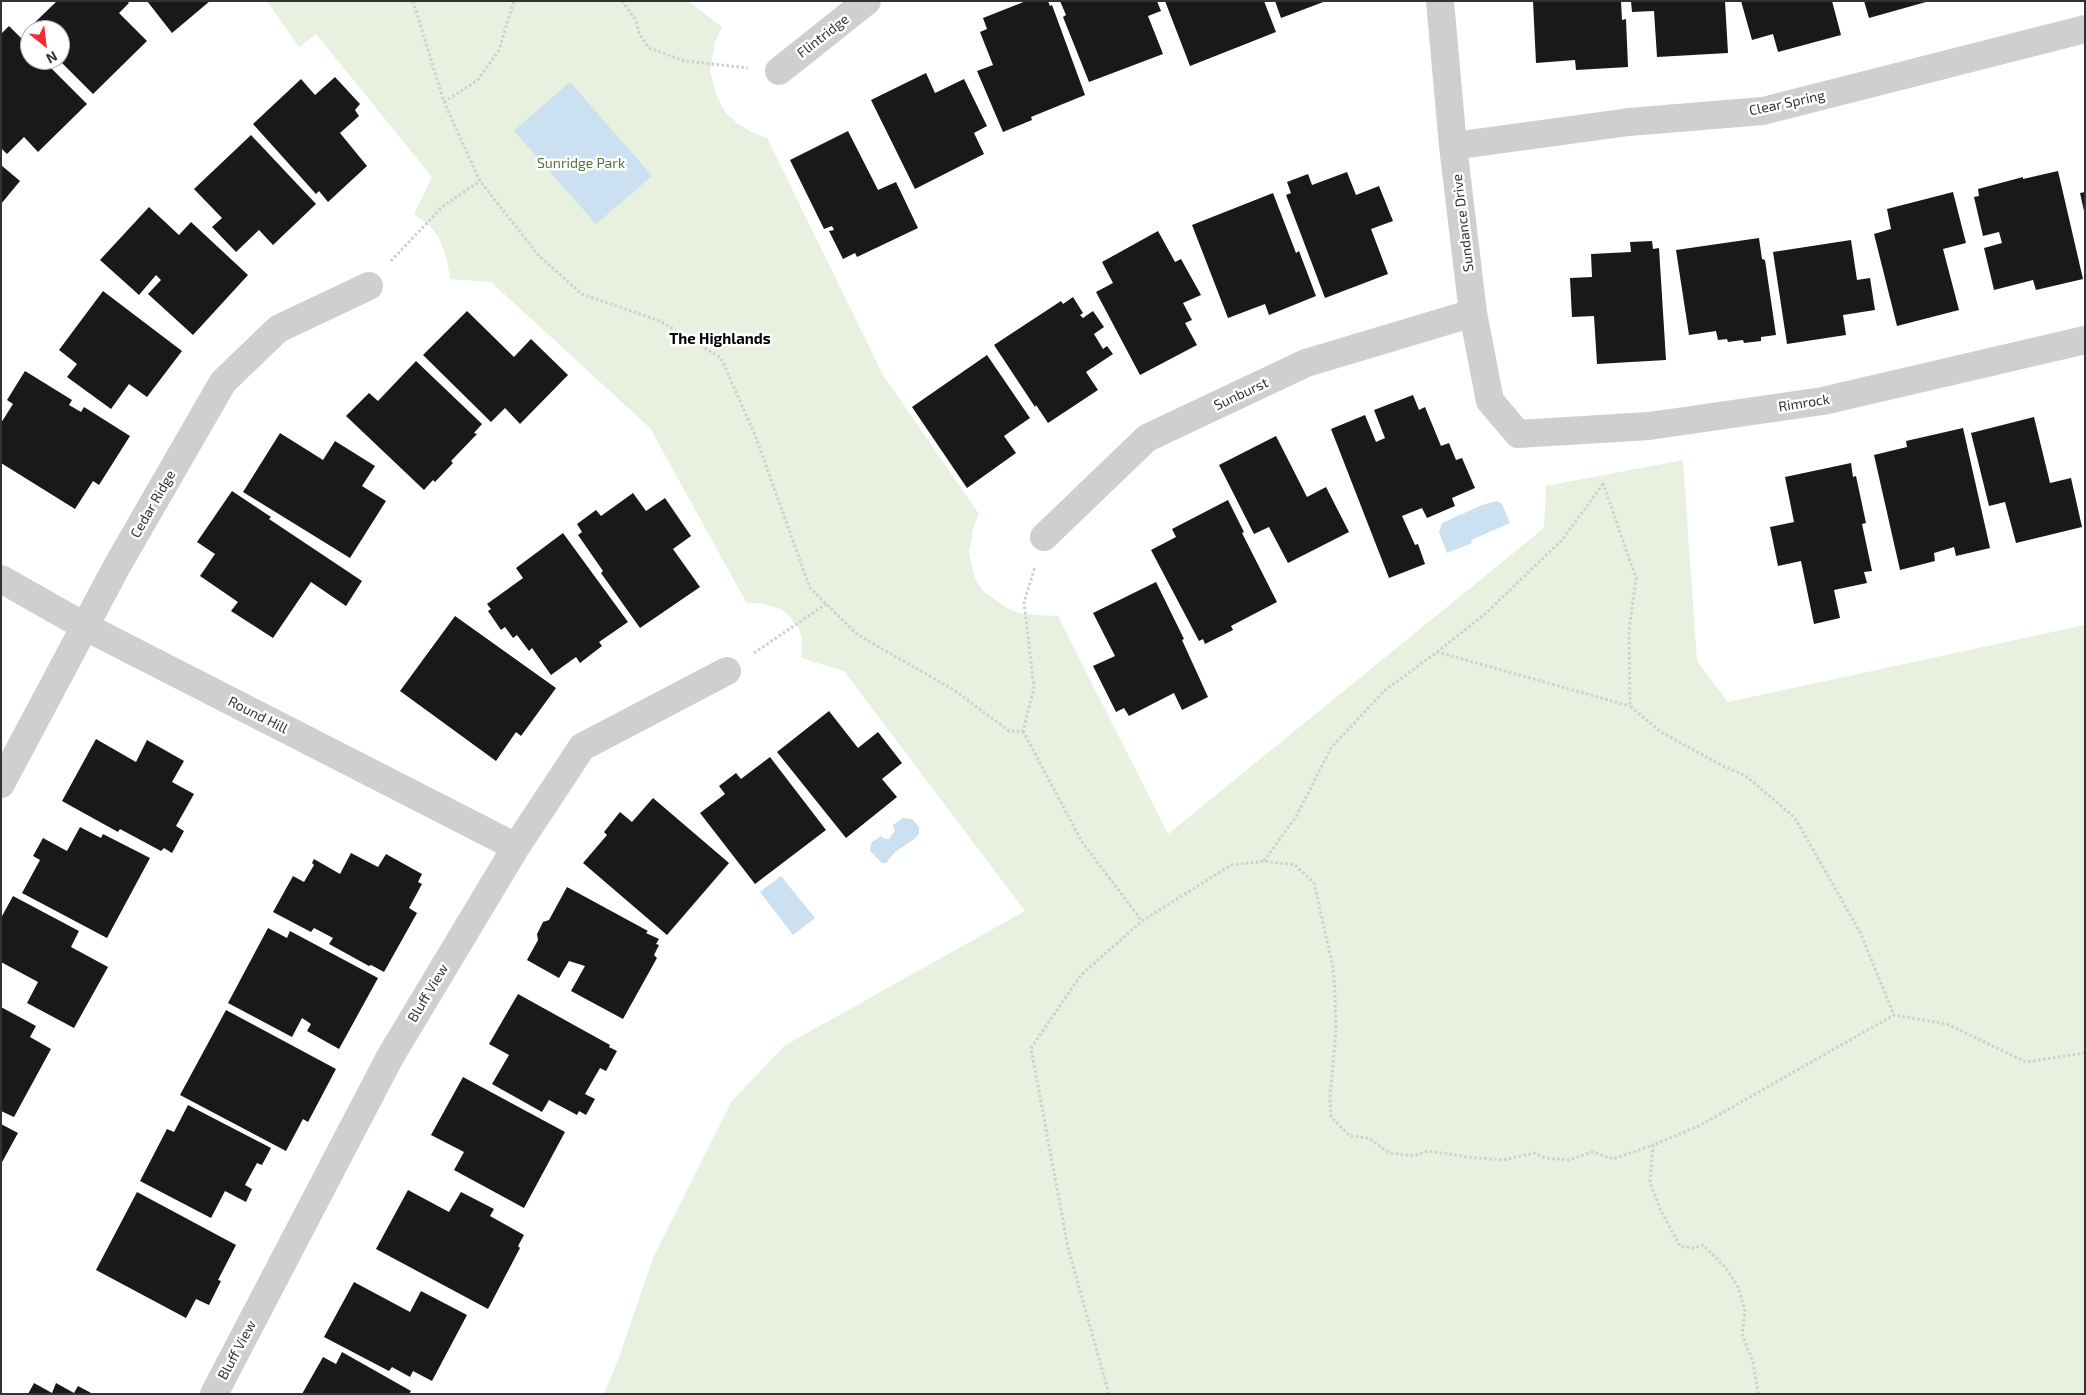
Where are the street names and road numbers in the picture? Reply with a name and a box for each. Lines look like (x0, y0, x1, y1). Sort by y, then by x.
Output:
street label: Flintridge (794, 11, 852, 61)
street label: Clear Spring (1748, 87, 1826, 119)
street label: Sundance Drive (1449, 173, 1477, 273)
street label: Sunburst (1211, 374, 1271, 414)
street label: Rimrock (1777, 391, 1831, 415)
street label: Cedar Ridge (127, 467, 179, 541)
street label: Round Hill (225, 693, 291, 737)
street label: Bluff View (404, 961, 452, 1025)
street label: Bluff View (214, 1317, 260, 1383)

